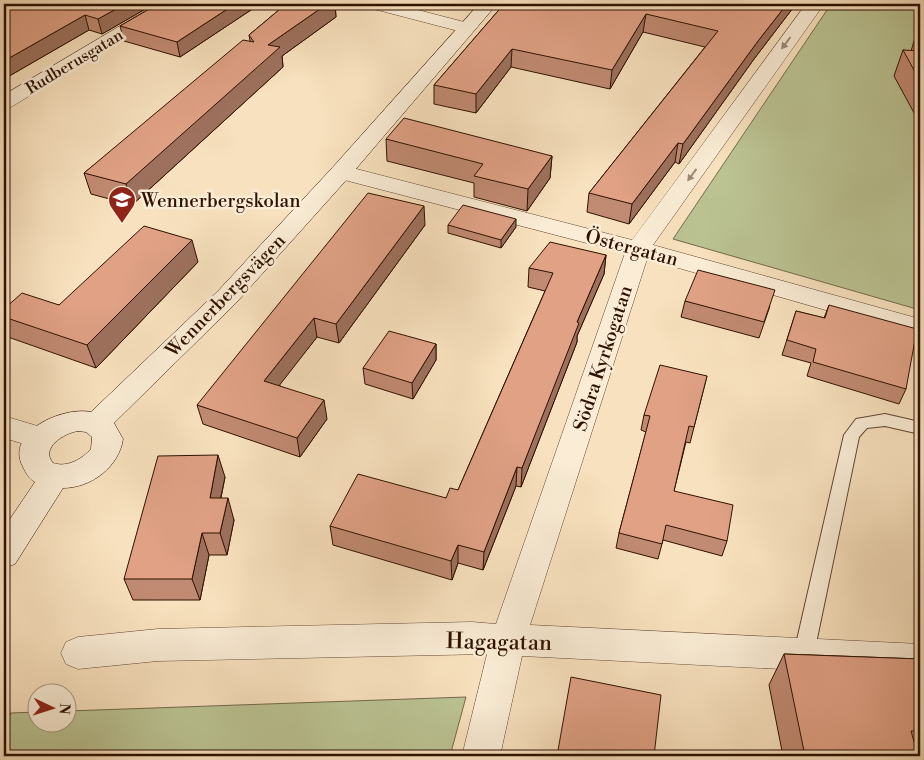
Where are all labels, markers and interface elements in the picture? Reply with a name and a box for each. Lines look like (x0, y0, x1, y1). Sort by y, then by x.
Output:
street label: Rudberusgatan (22, 25, 127, 99)
one-way arrow (781, 36, 791, 50)
one-way arrow (687, 168, 697, 182)
school or university icon: Wennerbergskolan (107, 185, 137, 224)
place label: Wennerbergskolan (140, 189, 301, 213)
street label: Östergatan (583, 223, 681, 272)
street label: Wennerbergsvägen (160, 229, 291, 363)
street label: Södra Kyrkogatan (568, 282, 638, 434)
street label: Hagagatan (446, 628, 552, 657)
north arrow (28, 682, 78, 732)
text: N (55, 703, 73, 715)

